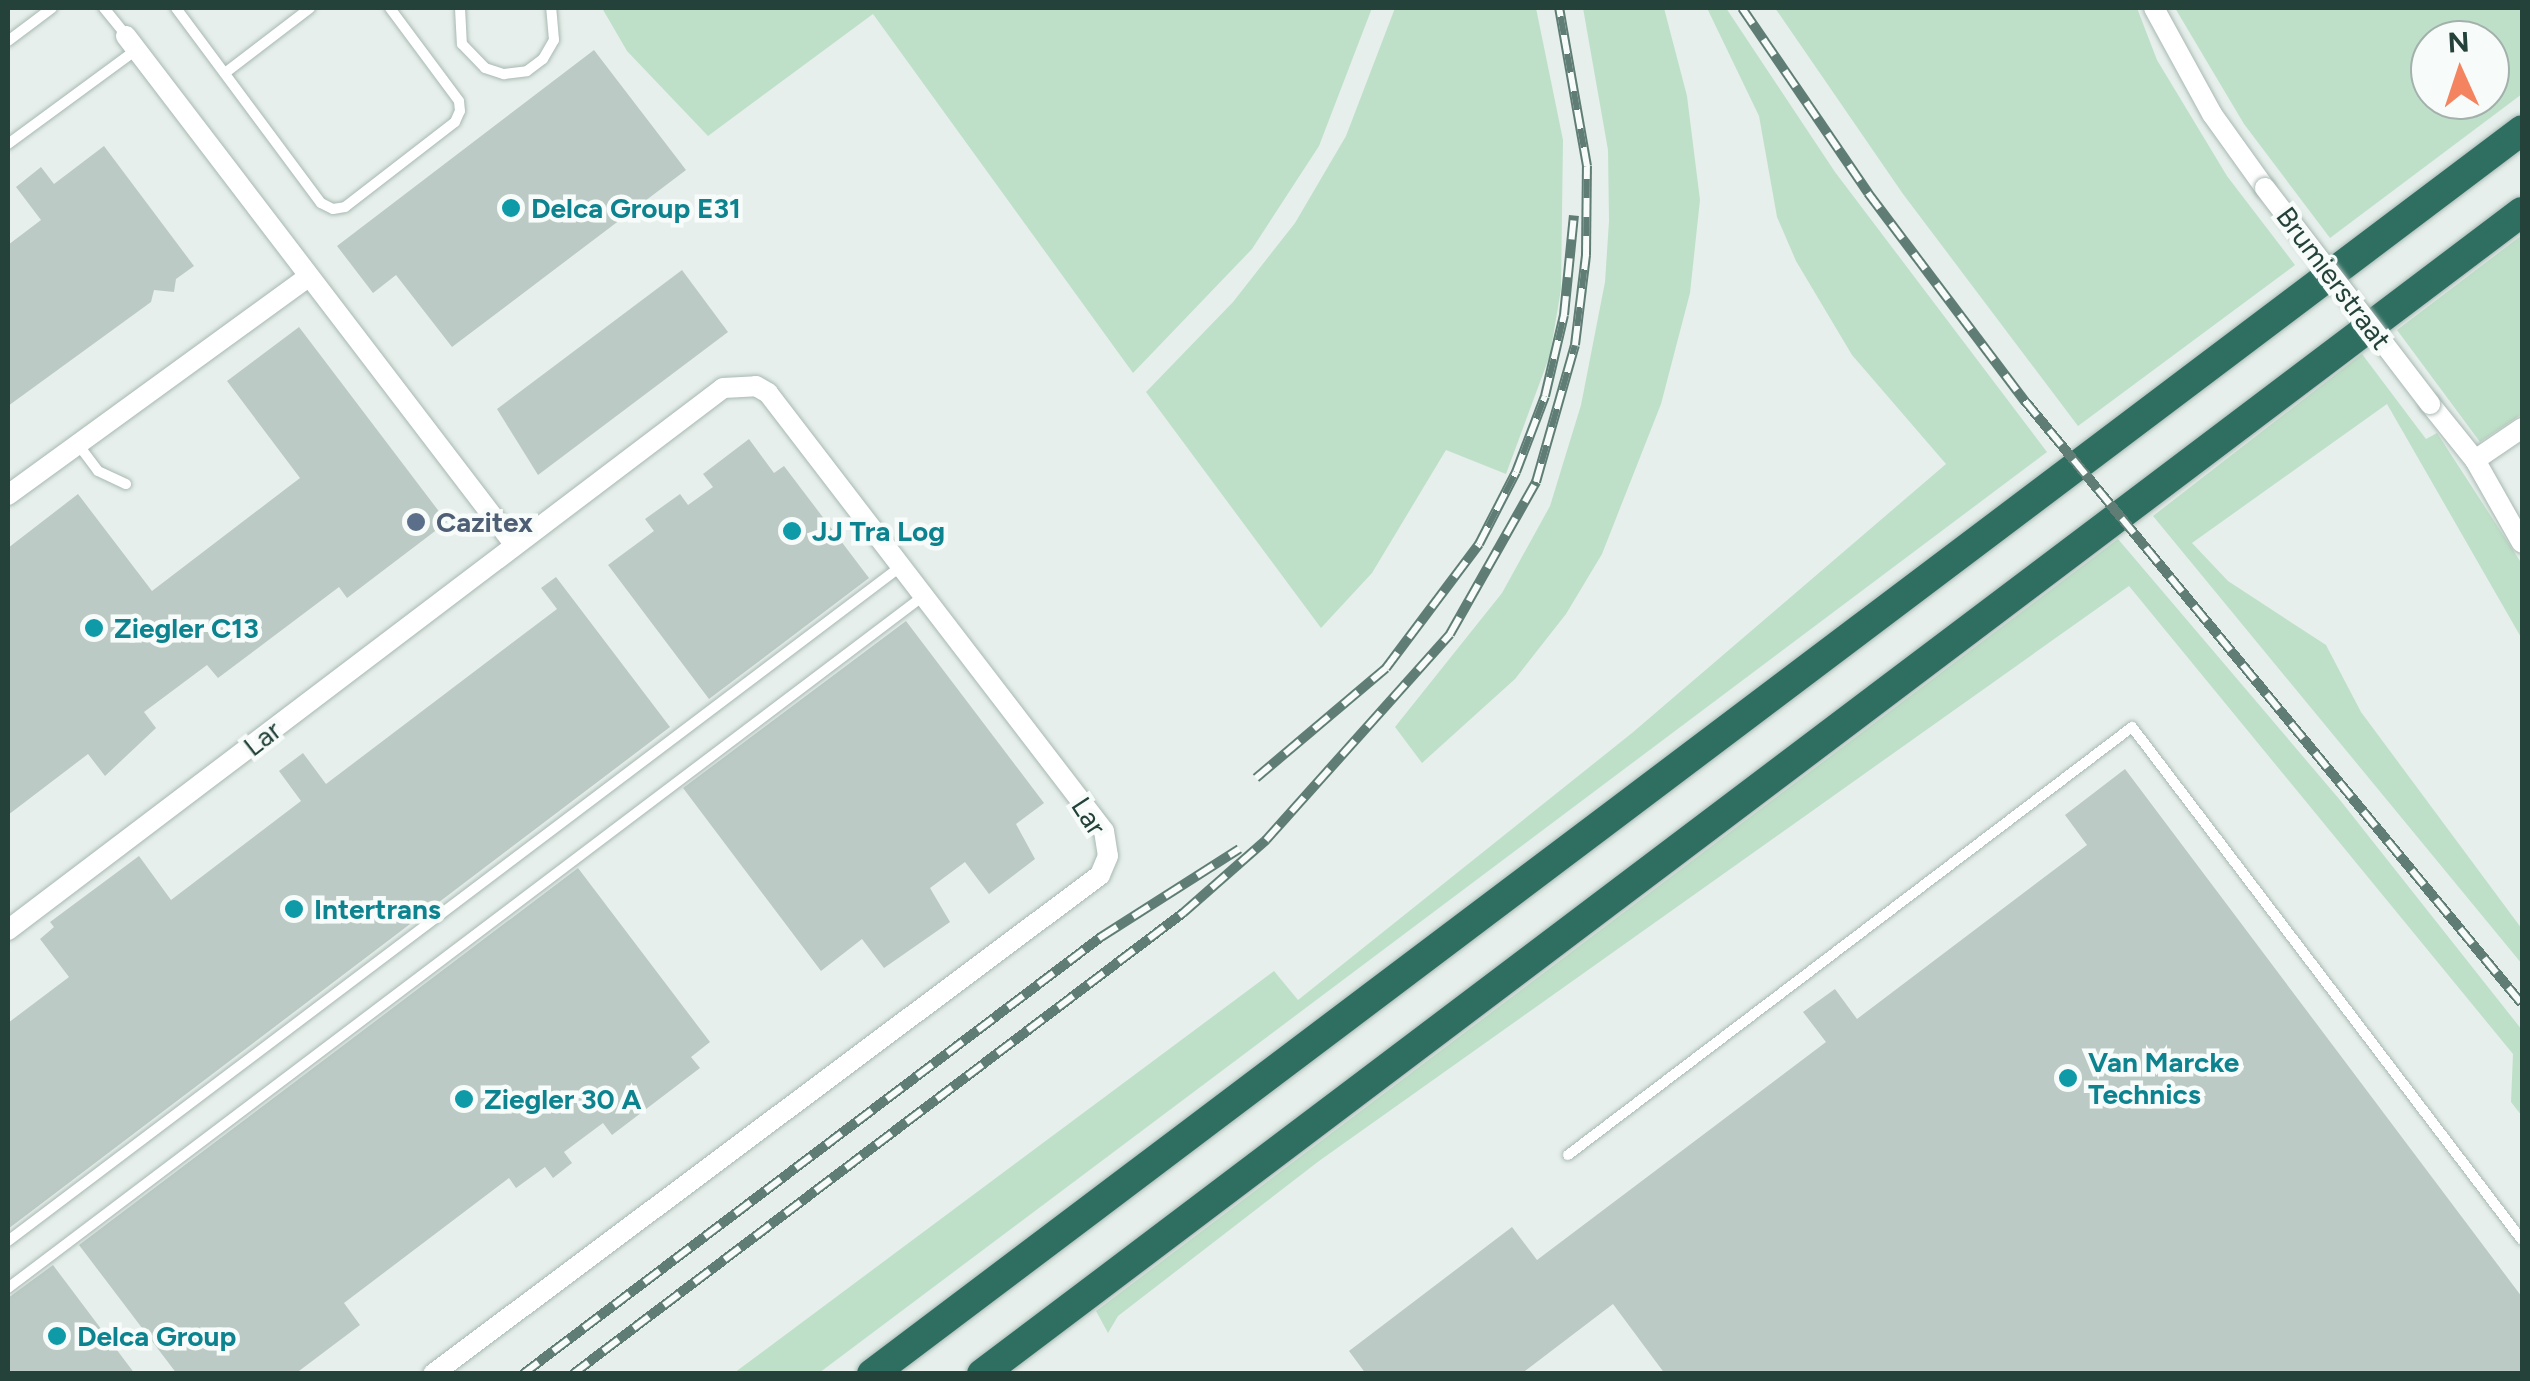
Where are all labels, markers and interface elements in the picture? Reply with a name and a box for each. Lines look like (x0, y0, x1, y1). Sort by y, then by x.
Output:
north arrow (2410, 20, 2510, 120)
text: N (2447, 24, 2470, 60)
place label: Delca Group E31 (531, 191, 741, 225)
marker: Delca Group E31 (500, 197, 522, 219)
street label: Brumierstraat (2270, 200, 2398, 356)
place label: Cazitex (436, 505, 533, 539)
marker: Cazitex (405, 511, 427, 533)
place label: JJ Tra Log (812, 514, 945, 548)
marker: JJ Tra Log (781, 520, 803, 542)
place label: Ziegler C13 (114, 611, 259, 645)
marker: Ziegler C13 (83, 617, 105, 639)
street label: Lar (237, 713, 287, 763)
street label: Lar (1064, 791, 1114, 841)
place label: Intertrans (314, 892, 441, 926)
marker: Intertrans (283, 898, 305, 920)
place label: Van Marcke Technics (2088, 1045, 2239, 1111)
marker: Van Marcke Technics (2057, 1067, 2079, 1089)
place label: Ziegler 30 A (484, 1082, 641, 1116)
marker: Ziegler 30 A (453, 1088, 475, 1110)
place label: Delca Group (77, 1319, 236, 1353)
marker: Delca Group (46, 1325, 68, 1347)

